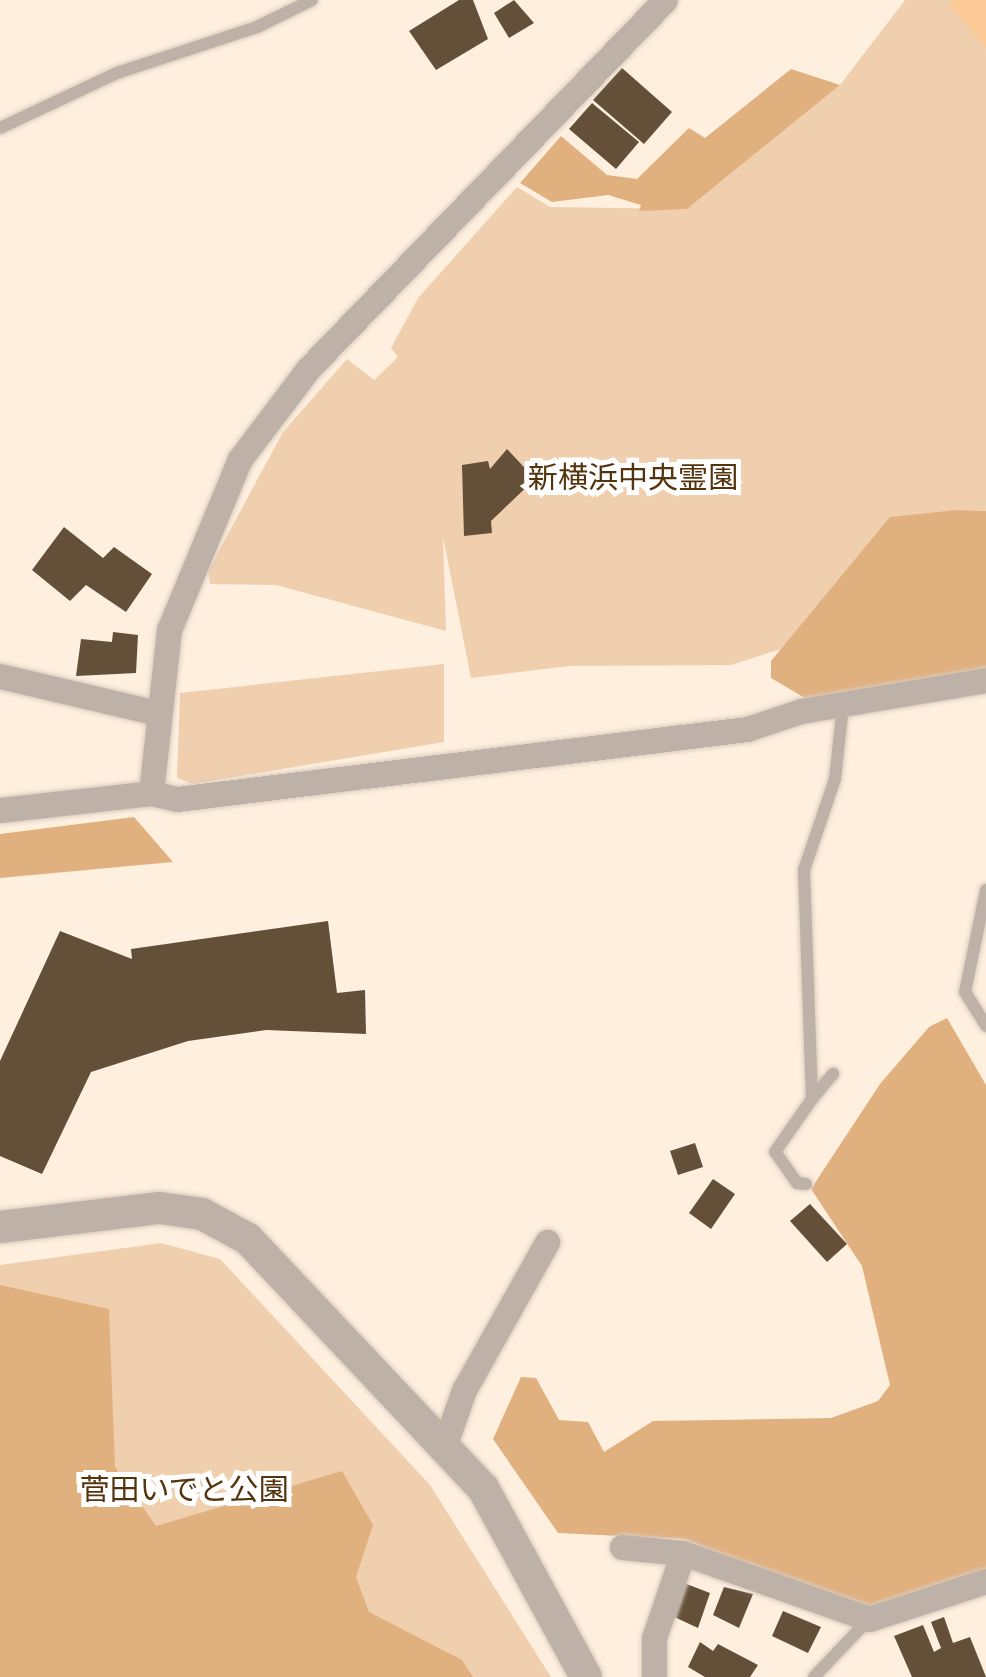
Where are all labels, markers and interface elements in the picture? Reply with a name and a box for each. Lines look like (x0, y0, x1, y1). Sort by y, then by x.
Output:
park label: 新横浜中央霊園 (528, 461, 738, 497)
park label: 菅田いでと公園 (79, 1473, 289, 1509)

